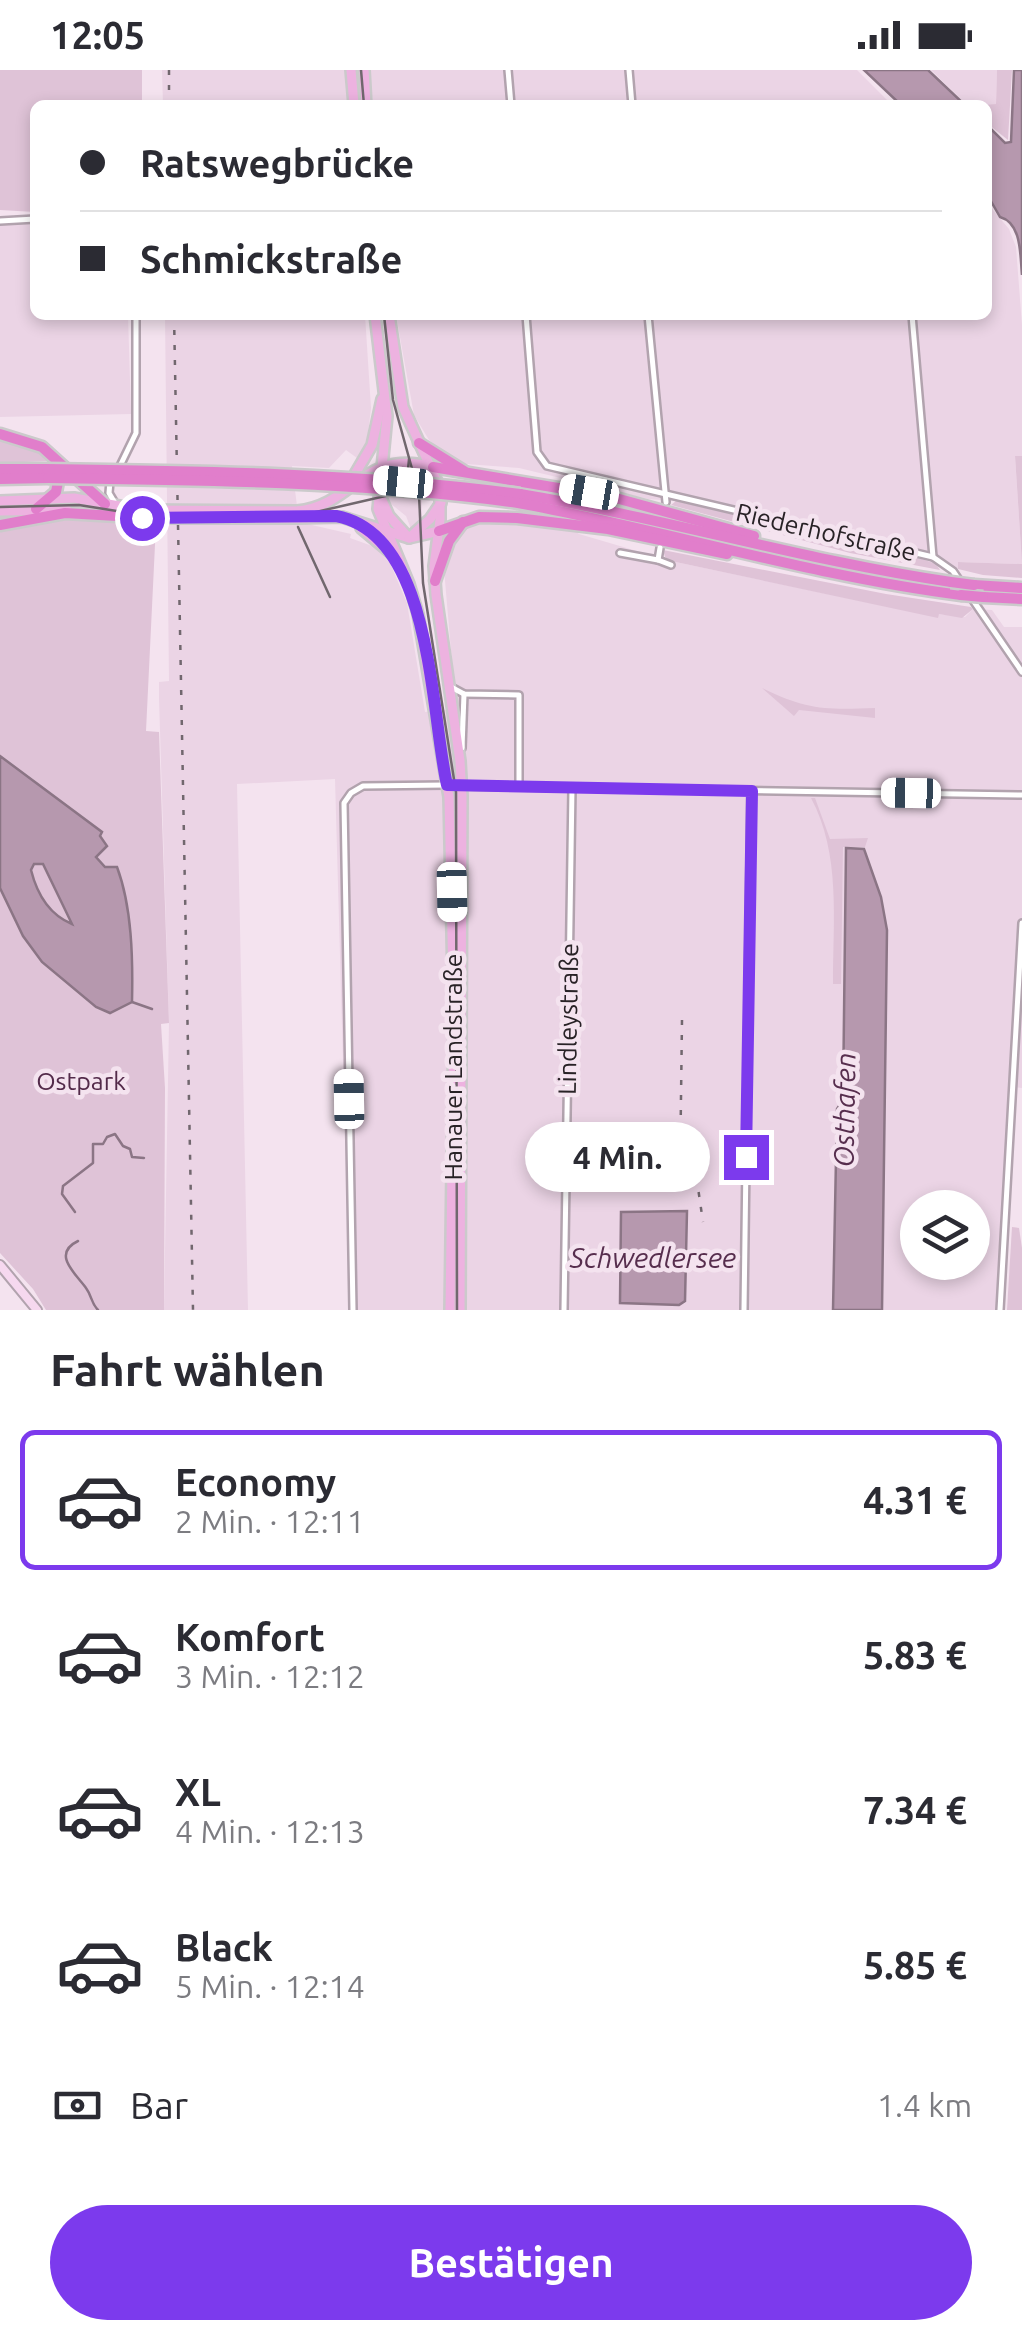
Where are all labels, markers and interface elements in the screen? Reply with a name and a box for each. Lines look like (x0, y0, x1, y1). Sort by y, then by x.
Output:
text: 12:05 (50, 14, 145, 56)
text: Ratswegbrücke (140, 142, 414, 184)
text: Schmickstraße (140, 238, 402, 280)
car (372, 464, 434, 500)
car (557, 472, 621, 512)
route start (120, 496, 165, 541)
street label: Riederhofstraße (733, 498, 919, 566)
car (881, 777, 941, 809)
car (436, 862, 468, 922)
street label: Lindleystraße (553, 943, 583, 1095)
street label: Hanauer Landstraße (439, 953, 467, 1181)
water label: Osthafen (827, 1052, 861, 1168)
park label: Ostpark (36, 1067, 126, 1095)
car (333, 1069, 365, 1129)
callout: 4 Min. (526, 1122, 711, 1192)
route end (724, 1135, 769, 1180)
text: 4 Min. (573, 1139, 662, 1175)
map controls (900, 1190, 990, 1280)
button: layers (900, 1190, 990, 1280)
water label: Schwedlersee (569, 1242, 736, 1273)
text: Fahrt wählen (50, 1344, 325, 1395)
icon: car (55, 1455, 145, 1545)
text: Economy (175, 1461, 336, 1503)
text: 4.31 € (863, 1479, 967, 1521)
text: 2 Min. · 12:11 (175, 1503, 365, 1539)
icon: car (55, 1610, 145, 1700)
text: Komfort (175, 1616, 325, 1658)
text: 5.83 € (863, 1634, 967, 1676)
text: 3 Min. · 12:12 (175, 1658, 365, 1694)
icon: car (55, 1765, 145, 1855)
text: XL (175, 1771, 221, 1813)
text: 7.34 € (863, 1789, 967, 1831)
text: 4 Min. · 12:13 (175, 1813, 365, 1849)
icon: car (55, 1920, 145, 2010)
text: Black (175, 1926, 273, 1968)
text: 5.85 € (863, 1944, 967, 1986)
text: 5 Min. · 12:14 (175, 1968, 365, 2004)
icon: cash (50, 2078, 105, 2133)
text: Bar (130, 2084, 188, 2126)
text: 1.4 km (877, 2087, 972, 2123)
button: Bestätigen (50, 2205, 972, 2320)

